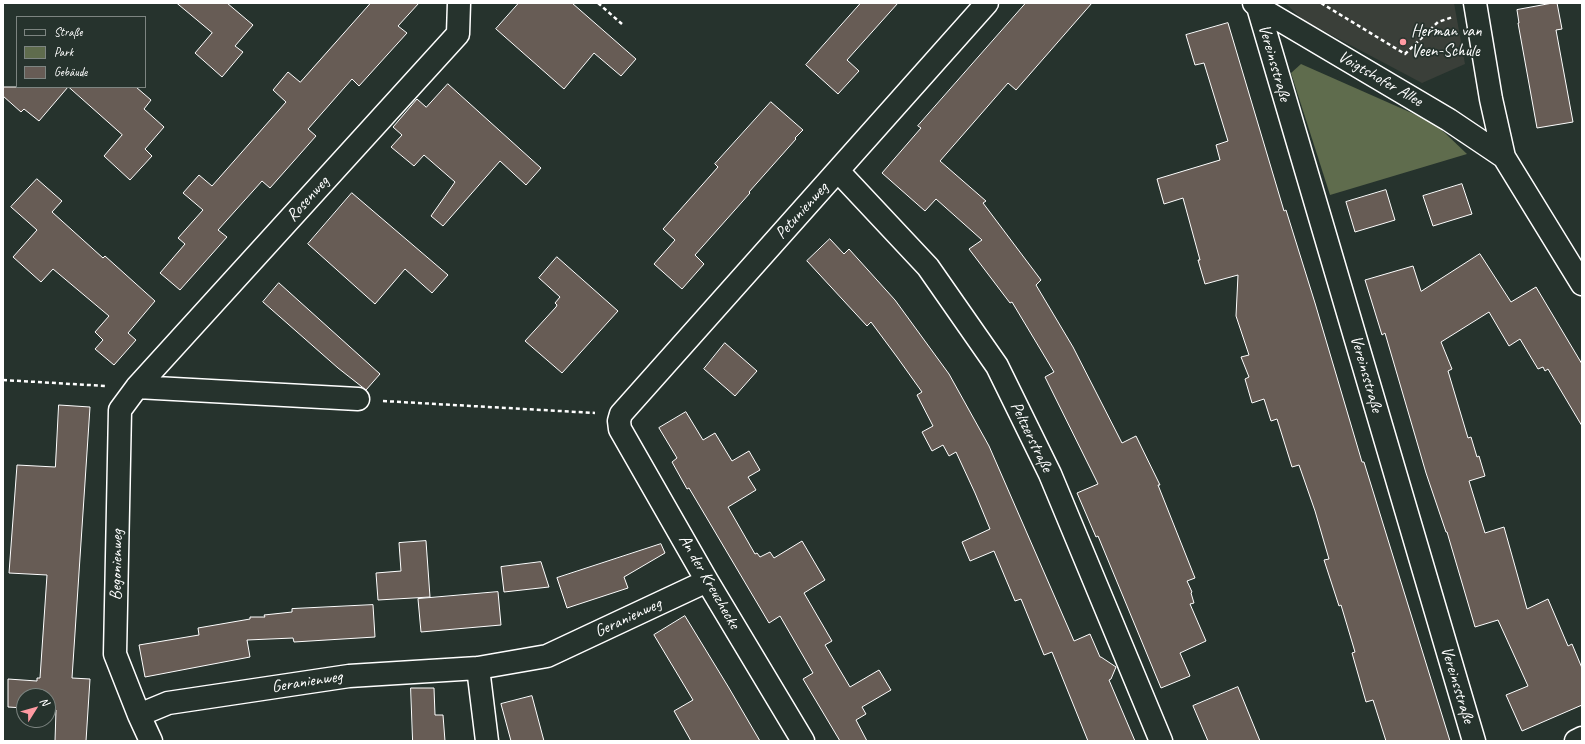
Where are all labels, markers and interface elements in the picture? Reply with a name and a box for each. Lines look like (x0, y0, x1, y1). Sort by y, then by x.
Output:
legend (16, 16, 146, 88)
street label: Vereinsstraße (1253, 22, 1295, 104)
place label: Herman van Veen-Schule (1411, 22, 1482, 62)
text: Straße (54, 24, 82, 40)
marker: Herman van Veen-Schule (1398, 37, 1408, 47)
text: Park (54, 44, 73, 60)
street label: Voigtshofer Allee (1334, 47, 1426, 111)
text: Gebäude (54, 64, 87, 80)
street label: Rosenweg (282, 172, 334, 226)
street label: Petunienweg (771, 178, 833, 244)
street label: Vereinsstraße (1345, 333, 1387, 415)
street label: Peltzerstraße (1005, 399, 1057, 475)
street label: Begonienweg (106, 529, 128, 601)
street label: An der Kreuzhecke (674, 531, 744, 633)
street label: Geranienweg (591, 594, 665, 642)
street label: Vereinsstraße (1436, 644, 1478, 726)
street label: Geranienweg (270, 666, 344, 698)
north arrow (16, 688, 56, 728)
text: N (37, 694, 52, 708)

